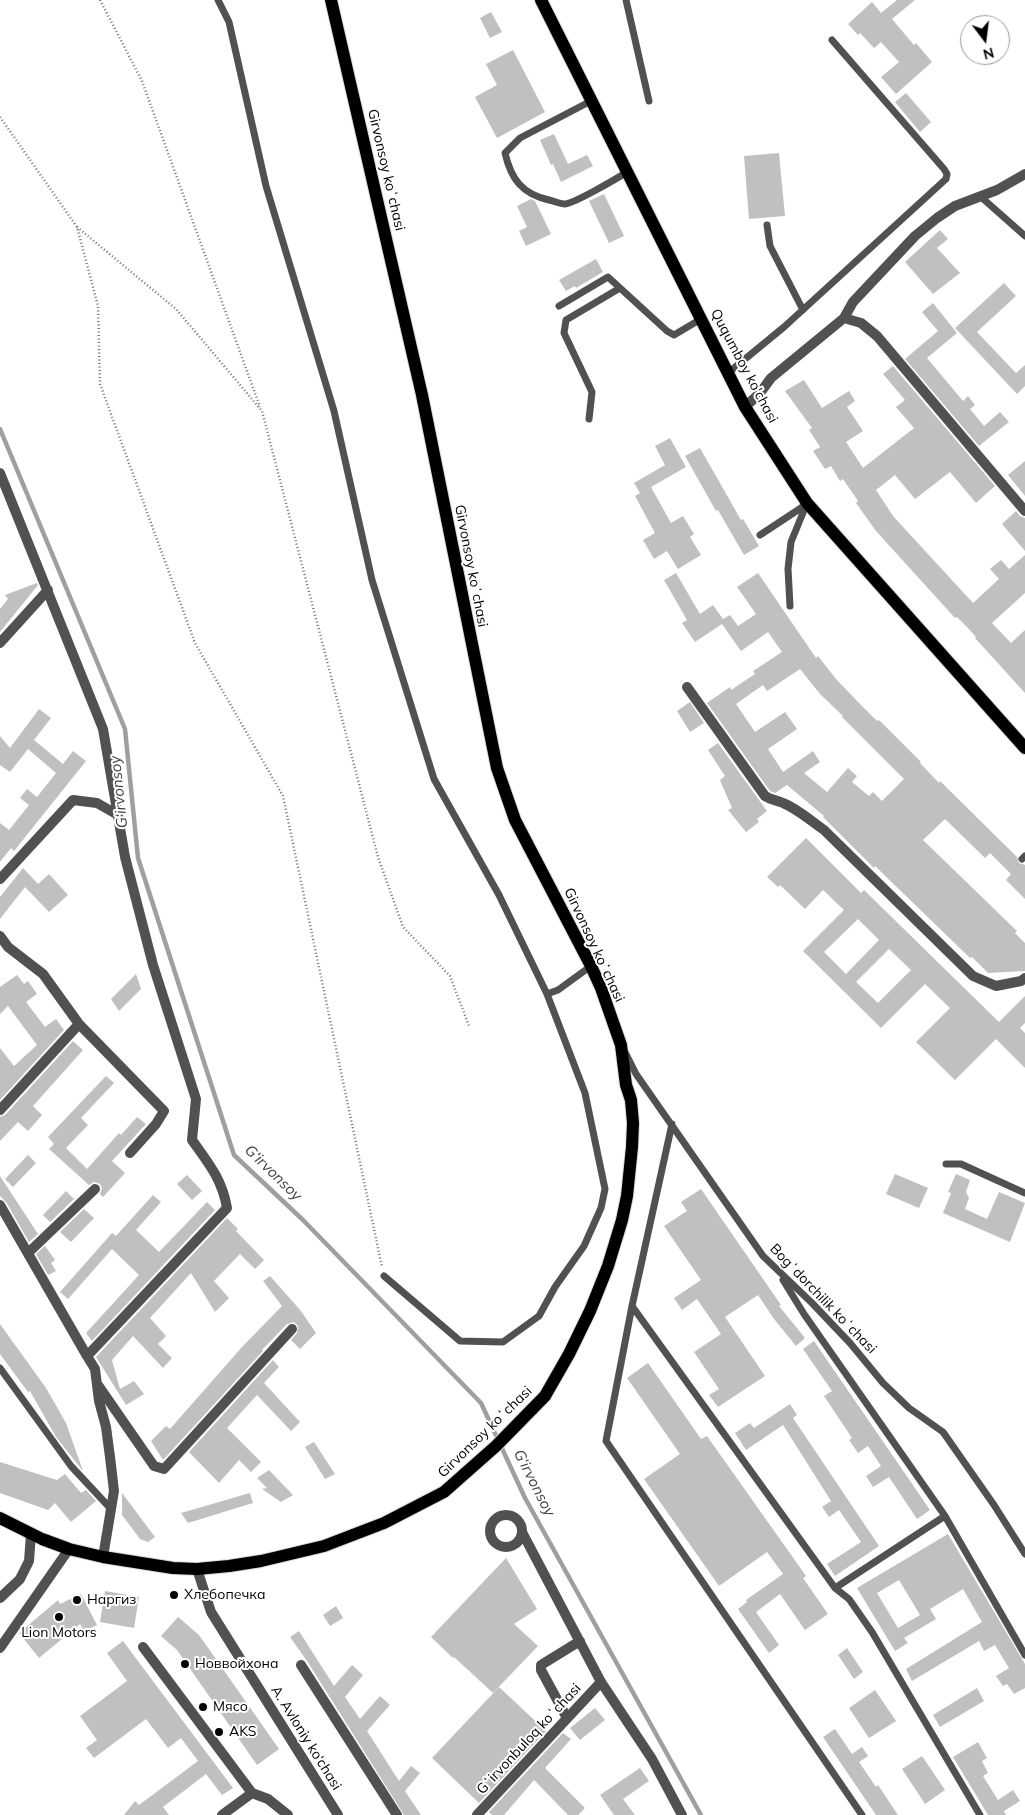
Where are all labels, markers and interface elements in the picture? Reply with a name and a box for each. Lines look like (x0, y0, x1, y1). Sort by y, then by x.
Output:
north arrow (960, 15, 1010, 65)
text: N (981, 43, 996, 64)
street label: Girvonsoy koʻchasi (364, 108, 408, 232)
street label: Ququmboy ko'chasi (707, 306, 781, 426)
street label: Girvonsoy koʻchasi (451, 503, 491, 629)
water label: G‘irvonsoy (106, 755, 132, 829)
street label: Girvonsoy koʻchasi (560, 885, 628, 1005)
water label: G‘irvonsoy (241, 1141, 305, 1205)
street label: Bogʻdorchilik koʻchasi (766, 1241, 880, 1357)
street label: Girvonsoy koʻchasi (434, 1383, 536, 1481)
water label: G‘irvonsoy (509, 1446, 559, 1520)
place label: Хлебопечка (184, 1587, 265, 1603)
marker: Хлебопечка (168, 1589, 180, 1601)
place label: Наргиз (87, 1592, 136, 1608)
marker: Наргиз (71, 1594, 83, 1606)
marker: Lion Motors (53, 1611, 65, 1623)
place label: Lion Motors (21, 1625, 97, 1641)
place label: Новвойхона (195, 1656, 278, 1672)
marker: Новвойхона (179, 1658, 191, 1670)
street label: Gʻirvonbuloq koʻchasi (473, 1680, 585, 1798)
street label: A. Avloniy ko‘chasi (267, 1683, 345, 1793)
place label: Мясо (213, 1699, 248, 1715)
marker: Мясо (197, 1701, 209, 1713)
place label: AKS (229, 1724, 257, 1740)
marker: AKS (213, 1726, 225, 1738)

